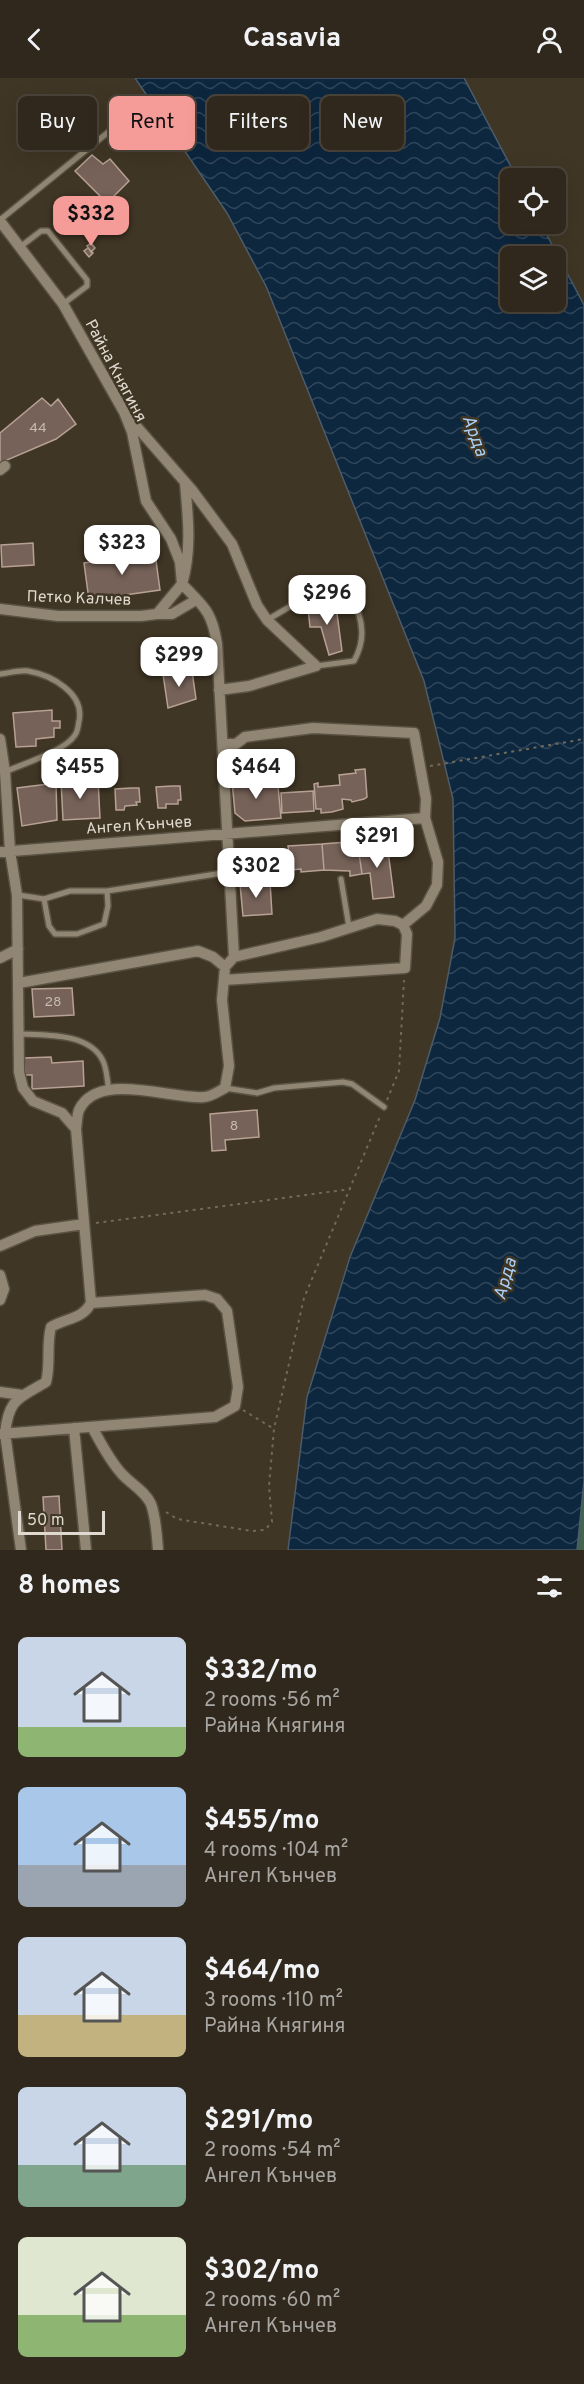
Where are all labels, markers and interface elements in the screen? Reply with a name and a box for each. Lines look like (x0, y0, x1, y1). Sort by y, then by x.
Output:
text: Casavia (243, 22, 341, 56)
icon: back (18, 23, 51, 56)
icon: person (533, 23, 566, 56)
chip: Buy (18, 96, 97, 150)
chip: Rent (109, 96, 195, 150)
chip: Filters (207, 96, 309, 150)
chip: New (321, 96, 404, 150)
map controls (500, 168, 566, 312)
button: locate (500, 168, 566, 234)
pin: $332 (55, 196, 127, 247)
text: $332 (67, 202, 115, 228)
button: layers (500, 246, 566, 312)
street label: Райна Княгиня (80, 316, 150, 426)
water label: Арда (456, 412, 492, 461)
house number: 44 (29, 420, 47, 437)
pin: $323 (86, 525, 158, 576)
text: $323 (98, 531, 146, 557)
pin: $296 (291, 575, 363, 626)
text: $296 (303, 581, 351, 607)
street label: Петко Калчев (26, 587, 132, 611)
pin: $299 (143, 637, 215, 688)
text: $299 (155, 643, 203, 669)
pin: $455 (44, 749, 116, 800)
pin: $464 (220, 749, 292, 800)
text: $455 (55, 755, 105, 781)
text: $464 (231, 755, 281, 781)
street label: Ангел Кънчев (85, 812, 193, 840)
pin: $291 (341, 818, 413, 869)
text: $291 (355, 824, 399, 850)
pin: $302 (220, 848, 292, 899)
text: $302 (231, 854, 281, 880)
house number: 28 (44, 994, 62, 1011)
house number: 8 (230, 1118, 238, 1135)
water label: Арда (489, 1255, 523, 1303)
scale bar (18, 1508, 105, 1536)
text: 50 m (27, 1511, 65, 1531)
text: 8 homes (18, 1570, 121, 1603)
icon: filters (533, 1570, 566, 1603)
text: $332/mo (204, 1655, 318, 1688)
icon: home (66, 1661, 138, 1733)
text: 2 rooms · 56 m² (204, 1688, 340, 1714)
text: Райна Княгиня (204, 1714, 345, 1740)
text: $455/mo (204, 1805, 319, 1838)
icon: home (66, 1811, 138, 1883)
text: 4 rooms · 104 m² (204, 1838, 348, 1864)
text: Ангел Кънчев (204, 1864, 337, 1890)
text: $464/mo (204, 1955, 320, 1988)
icon: home (66, 1961, 138, 2033)
text: 3 rooms · 110 m² (204, 1988, 343, 2014)
text: Райна Княгиня (204, 2014, 345, 2040)
text: $291/mo (204, 2105, 313, 2138)
icon: home (66, 2111, 138, 2183)
text: 2 rooms · 54 m² (204, 2138, 341, 2164)
text: Ангел Кънчев (204, 2164, 337, 2190)
text: $302/mo (204, 2255, 319, 2288)
icon: home (66, 2261, 138, 2333)
text: 2 rooms · 60 m² (204, 2288, 340, 2314)
text: Ангел Кънчев (204, 2314, 337, 2340)

